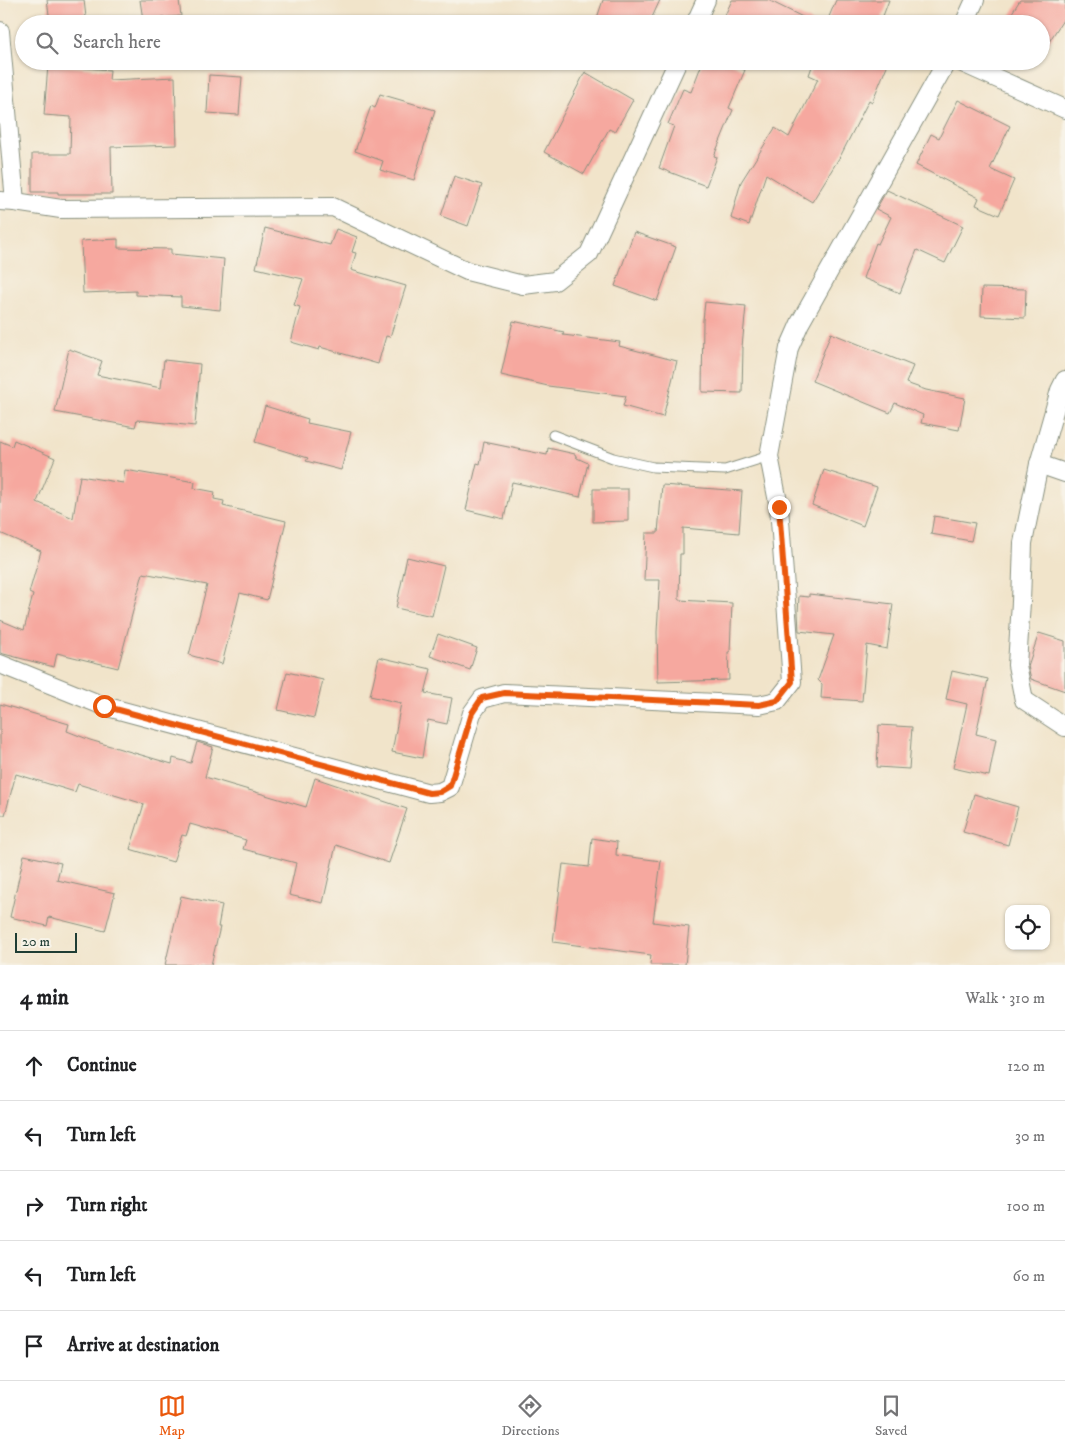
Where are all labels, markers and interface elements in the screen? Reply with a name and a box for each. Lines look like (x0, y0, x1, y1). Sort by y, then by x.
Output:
search box (15, 15, 1050, 70)
icon: search (33, 29, 61, 57)
text: Search here (73, 31, 161, 54)
route end (768, 496, 791, 519)
route start (93, 695, 116, 718)
map controls (1005, 905, 1050, 950)
button: locate (1005, 905, 1050, 950)
scale bar (15, 930, 78, 953)
text: 20 m (22, 933, 50, 951)
text: 4 min (20, 985, 69, 1011)
text: Walk · 310 m (965, 988, 1045, 1008)
icon: ahead (20, 1052, 48, 1080)
text: Continue (67, 1054, 137, 1077)
text: 120 m (1007, 1056, 1045, 1076)
icon: left (20, 1122, 48, 1150)
text: Turn left (67, 1124, 136, 1147)
text: 30 m (1015, 1126, 1045, 1146)
icon: right (20, 1192, 48, 1220)
text: Turn right (67, 1194, 147, 1217)
text: 100 m (1007, 1196, 1045, 1216)
icon: left (20, 1262, 48, 1290)
text: Turn left (67, 1264, 136, 1287)
text: 60 m (1013, 1266, 1045, 1286)
icon: arrive (20, 1332, 48, 1360)
text: Arrive at destination (67, 1334, 219, 1357)
tab: Map (158, 1392, 186, 1440)
tab: Directions (501, 1392, 559, 1440)
tab: Saved (875, 1392, 907, 1440)

